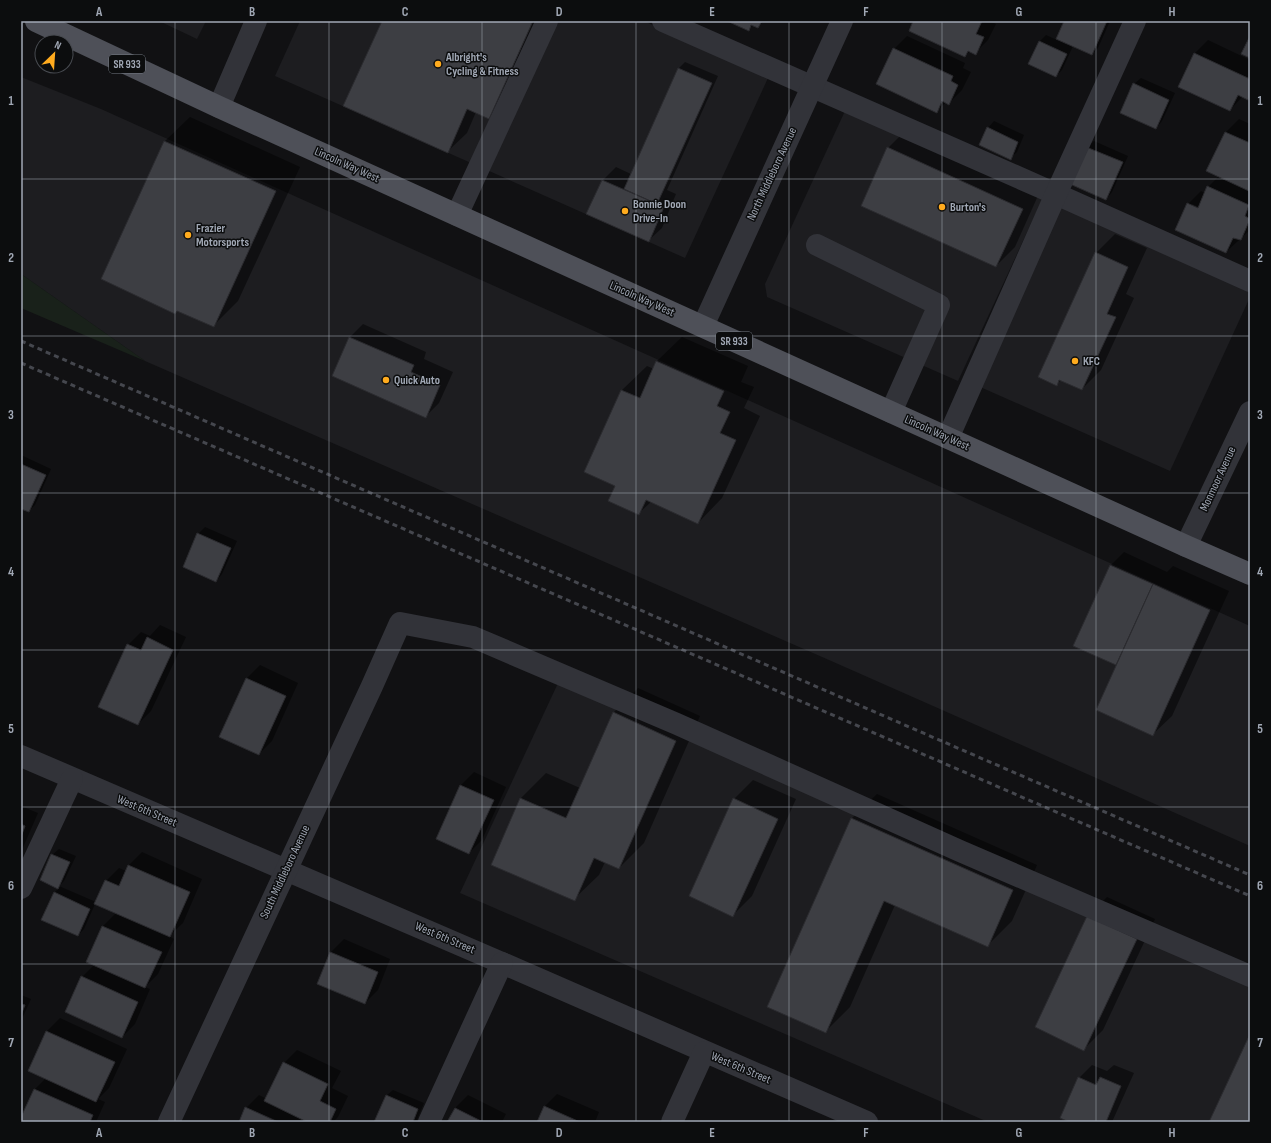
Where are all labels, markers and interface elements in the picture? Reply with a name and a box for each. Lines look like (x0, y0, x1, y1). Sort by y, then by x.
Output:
text: A (95, 4, 103, 20)
text: B (249, 4, 255, 20)
text: C (402, 4, 409, 20)
text: D (556, 4, 563, 20)
text: E (709, 4, 715, 20)
text: F (863, 4, 869, 20)
text: G (1016, 4, 1023, 20)
text: H (1169, 4, 1176, 20)
north arrow (34, 34, 74, 74)
text: N (53, 38, 64, 53)
place label: Albright's Cycling & Fitness (445, 50, 519, 79)
road number: SR 933 (109, 55, 145, 73)
marker: Albright's Cycling & Fitness (433, 59, 443, 69)
text: 1 (8, 93, 14, 109)
text: 1 (1257, 93, 1263, 109)
street label: North Middleboro Avenue (744, 125, 800, 223)
street label: Lincoln Way West (312, 144, 382, 186)
place label: Bonnie Doon Drive-In (633, 197, 686, 226)
place label: Burton's (950, 200, 986, 215)
marker: Burton's (937, 202, 947, 212)
marker: Bonnie Doon Drive-In (620, 206, 630, 216)
place label: Frazier Motorsports (196, 221, 249, 250)
marker: Frazier Motorsports (183, 230, 193, 240)
text: 2 (8, 250, 14, 266)
text: 2 (1257, 250, 1263, 266)
street label: Lincoln Way West (607, 278, 677, 320)
road number: SR 933 (716, 332, 752, 350)
place label: KFC (1083, 354, 1100, 369)
marker: KFC (1070, 356, 1080, 366)
place label: Quick Auto (394, 373, 440, 388)
marker: Quick Auto (381, 375, 391, 385)
text: 3 (8, 407, 14, 423)
text: 3 (1257, 407, 1263, 423)
street label: Lincoln Way West (902, 412, 972, 454)
street label: Monmoor Avenue (1196, 444, 1240, 514)
text: 4 (8, 564, 14, 580)
text: 4 (1257, 564, 1263, 580)
text: 5 (8, 721, 14, 737)
text: 5 (1257, 721, 1263, 737)
street label: West 6th Street (115, 792, 180, 830)
street label: South Middleboro Avenue (257, 823, 313, 921)
text: 6 (8, 878, 14, 894)
text: 6 (1257, 878, 1263, 894)
street label: West 6th Street (413, 919, 478, 957)
text: 7 (8, 1035, 14, 1051)
text: 7 (1257, 1035, 1263, 1051)
street label: West 6th Street (709, 1049, 774, 1087)
text: A (95, 1125, 103, 1141)
text: B (249, 1125, 255, 1141)
text: C (402, 1125, 409, 1141)
text: D (556, 1125, 563, 1141)
text: E (709, 1125, 715, 1141)
text: F (863, 1125, 869, 1141)
text: G (1016, 1125, 1023, 1141)
text: H (1169, 1125, 1176, 1141)

